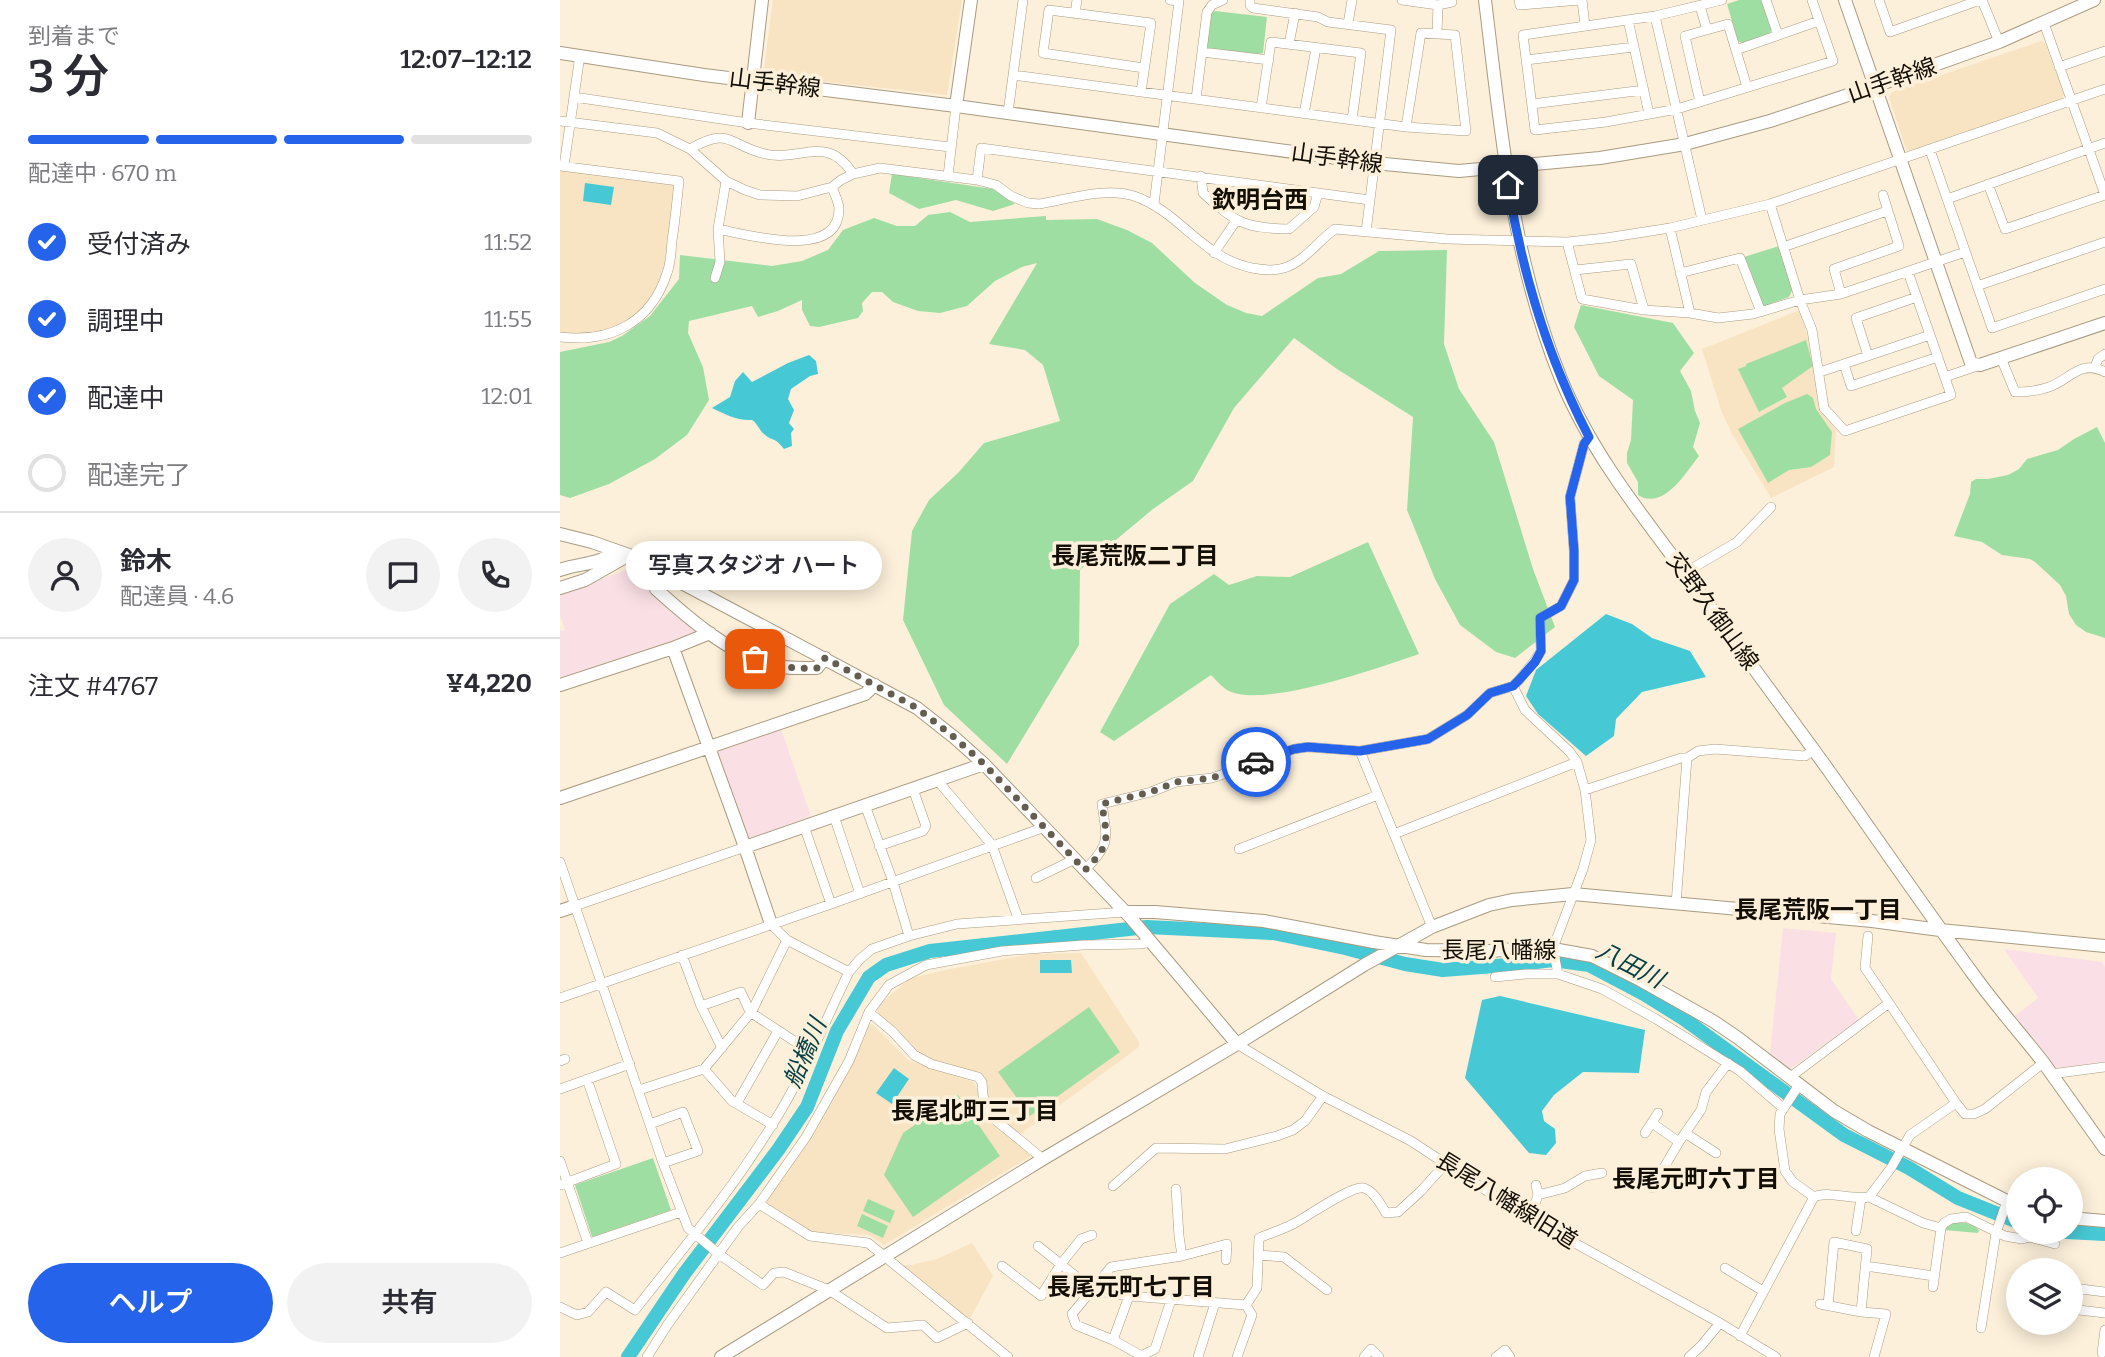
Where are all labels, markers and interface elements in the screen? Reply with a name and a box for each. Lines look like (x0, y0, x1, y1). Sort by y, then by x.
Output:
text: 到着まで (28, 22, 120, 50)
text: 12:07–12:12 (400, 44, 532, 75)
text: 3 分 (28, 49, 109, 104)
street label: 山手幹線 (1844, 52, 1940, 108)
street label: 山手幹線 (728, 63, 822, 103)
street label: 山手幹線 (1289, 138, 1385, 178)
pin (1478, 155, 1538, 215)
text: 配達中 · 670 m (28, 159, 177, 187)
icon: home (1489, 166, 1527, 204)
district label: 欽明台西 (1212, 186, 1308, 214)
icon: check (28, 223, 66, 261)
text: 11:52 (484, 228, 532, 256)
text: 受付済み (87, 229, 191, 260)
icon: check (28, 300, 66, 338)
text: 11:55 (484, 305, 532, 333)
text: 調理中 (87, 306, 165, 337)
icon: check (28, 377, 66, 415)
text: 12:01 (481, 382, 532, 410)
text: 配達中 (87, 383, 165, 414)
text: 配達完了 (87, 460, 191, 491)
button: person (28, 538, 102, 612)
button: chat (366, 538, 440, 612)
button: phone (458, 538, 532, 612)
callout: 写真スタジオ ハート (627, 540, 883, 589)
district label: 長尾荒阪二丁目 (1051, 542, 1219, 570)
text: 鈴木 (120, 546, 172, 577)
street label: 交野久御山線 (1661, 547, 1765, 675)
text: 写真スタジオ ハート (648, 551, 860, 579)
text: 配達員 · 4.6 (120, 582, 234, 610)
pin (725, 629, 785, 689)
icon: bag (736, 640, 774, 678)
text: ¥4,220 (446, 668, 532, 699)
text: 注文 #4767 (28, 671, 158, 702)
courier (1221, 727, 1291, 797)
icon: car (1237, 743, 1275, 781)
district label: 長尾荒阪一丁目 (1734, 896, 1902, 924)
street label: 長尾八幡線 (1442, 936, 1557, 964)
water label: 八田川 (1592, 936, 1671, 995)
water label: 船橋川 (778, 1012, 833, 1092)
district label: 長尾北町三丁目 (891, 1097, 1059, 1125)
street label: 長尾八幡線旧道 (1431, 1145, 1583, 1255)
district label: 長尾元町六丁目 (1612, 1165, 1780, 1193)
map controls (2006, 1167, 2083, 1335)
button: locate (2006, 1167, 2083, 1244)
button: layers (2006, 1258, 2083, 1335)
button: ヘルプ (28, 1263, 273, 1343)
button: 共有 (287, 1263, 532, 1343)
district label: 長尾元町七丁目 (1047, 1273, 1215, 1301)

